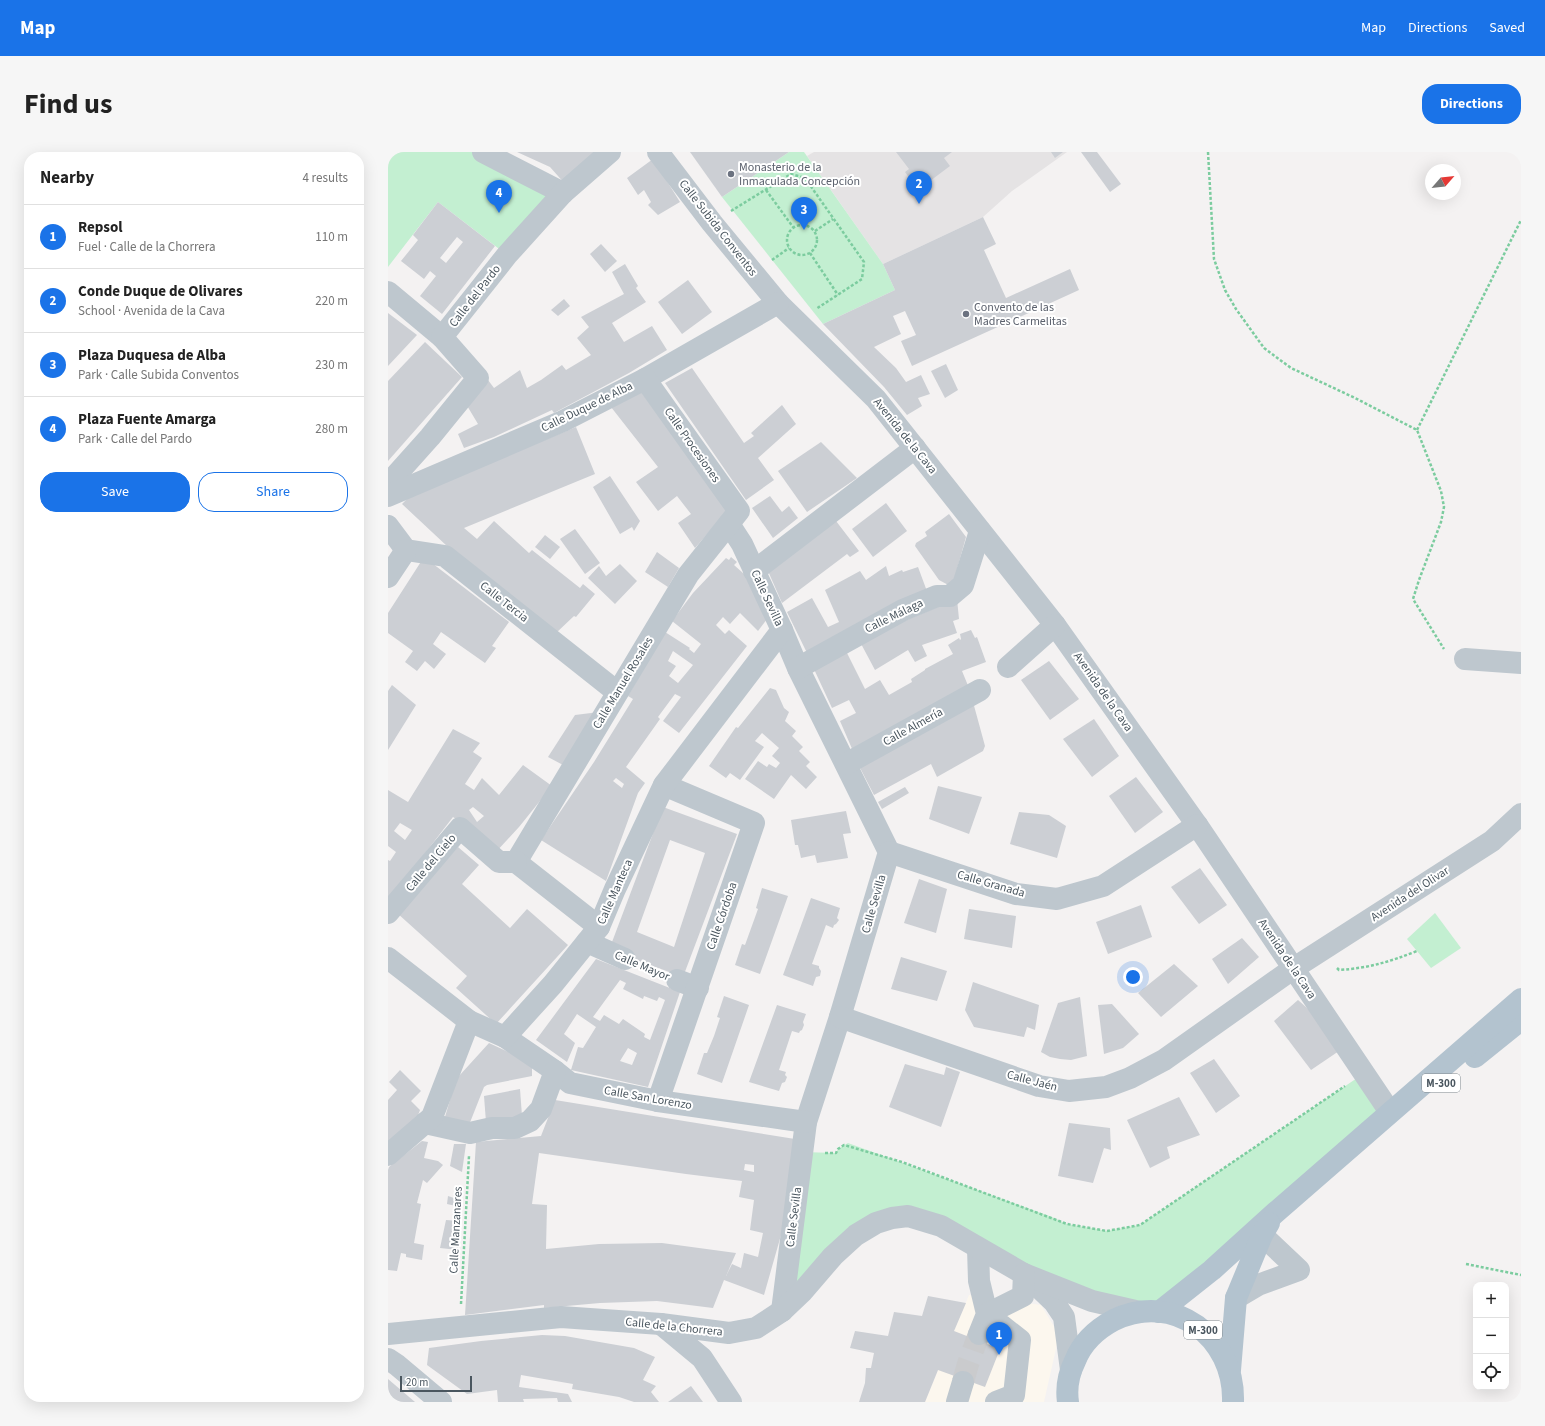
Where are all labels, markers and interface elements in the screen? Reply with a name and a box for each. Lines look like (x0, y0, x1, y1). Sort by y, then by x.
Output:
text: Map (20, 15, 55, 42)
text: Map (1361, 18, 1386, 38)
text: Directions (1408, 18, 1467, 38)
text: Saved (1489, 18, 1525, 38)
text: Find us (24, 84, 112, 124)
button: Directions (1422, 84, 1521, 124)
place label: Monasterio de la Inmaculada Concepción (739, 159, 860, 190)
north arrow (1425, 164, 1461, 200)
text: Nearby (40, 166, 94, 190)
text: 4 results (303, 169, 348, 187)
marker: Monasterio de la Inmaculada Concepción (726, 169, 736, 179)
pin: 2 (906, 171, 932, 204)
street label: Calle Subida Conventos (675, 176, 761, 280)
pin: 4 (486, 180, 512, 213)
pin: 3 (791, 197, 817, 230)
text: Repsol (78, 217, 123, 238)
text: 1 (50, 228, 56, 246)
text: 110 m (315, 228, 348, 246)
text: Fuel · Calle de la Chorrera (78, 238, 216, 256)
street label: Calle del Pardo (445, 261, 505, 331)
text: Conde Duque de Olivares (78, 281, 243, 302)
text: 2 (50, 292, 56, 310)
text: 220 m (315, 292, 348, 310)
place label: Convento de las Madres Carmelitas (974, 299, 1067, 330)
text: School · Avenida de la Cava (78, 302, 225, 320)
marker: Convento de las Madres Carmelitas (961, 309, 971, 319)
text: Plaza Duquesa de Alba (78, 345, 226, 366)
text: 3 (50, 356, 56, 374)
text: 230 m (315, 356, 348, 374)
text: Park · Calle Subida Conventos (78, 366, 239, 384)
street label: Calle Duque de Alba (538, 377, 636, 437)
street label: Avenida de la Cava (869, 394, 941, 478)
street label: Calle Procesiones (660, 404, 724, 486)
text: Plaza Fuente Amarga (78, 409, 216, 430)
text: 4 (50, 420, 56, 438)
text: 280 m (315, 420, 348, 438)
text: Park · Calle del Pardo (78, 430, 192, 448)
button: Save (40, 472, 190, 512)
button: Share (198, 472, 348, 512)
street label: Calle Sevilla (747, 567, 787, 629)
street label: Calle Tercia (476, 578, 532, 626)
street label: Calle Málaga (862, 595, 926, 637)
street label: Calle Manuel Rosales (589, 634, 657, 732)
street label: Avenida de la Cava (1069, 649, 1137, 735)
street label: Calle Almería (880, 704, 946, 750)
street label: Calle del Cielo (402, 830, 460, 896)
street label: Calle Manteca (593, 857, 637, 927)
street label: Avenida del Olivar (1368, 862, 1453, 926)
street label: Calle Granada (955, 866, 1027, 902)
street label: Calle Sevilla (857, 873, 891, 935)
street label: Calle Córdoba (702, 880, 742, 952)
street label: Avenida de la Cava (1254, 916, 1320, 1002)
street label: Calle Mayor (612, 947, 673, 986)
your location (1123, 967, 1143, 987)
street label: Calle Jaén (1005, 1066, 1059, 1096)
road number: M-300 (1422, 1074, 1460, 1092)
street label: Calle San Lorenzo (603, 1082, 693, 1114)
street label: Calle Manzanares (445, 1186, 467, 1274)
street label: Calle Sevilla (782, 1186, 806, 1248)
map controls (1473, 1282, 1509, 1390)
button: + (1473, 1282, 1509, 1318)
street label: Calle de la Chorrera (624, 1313, 724, 1341)
button: − (1473, 1318, 1509, 1354)
road number: M-300 (1184, 1321, 1222, 1339)
pin: 1 (986, 1322, 1012, 1355)
button: locate (1473, 1354, 1509, 1390)
scale bar (400, 1374, 472, 1393)
text: 20 m (406, 1375, 428, 1390)

